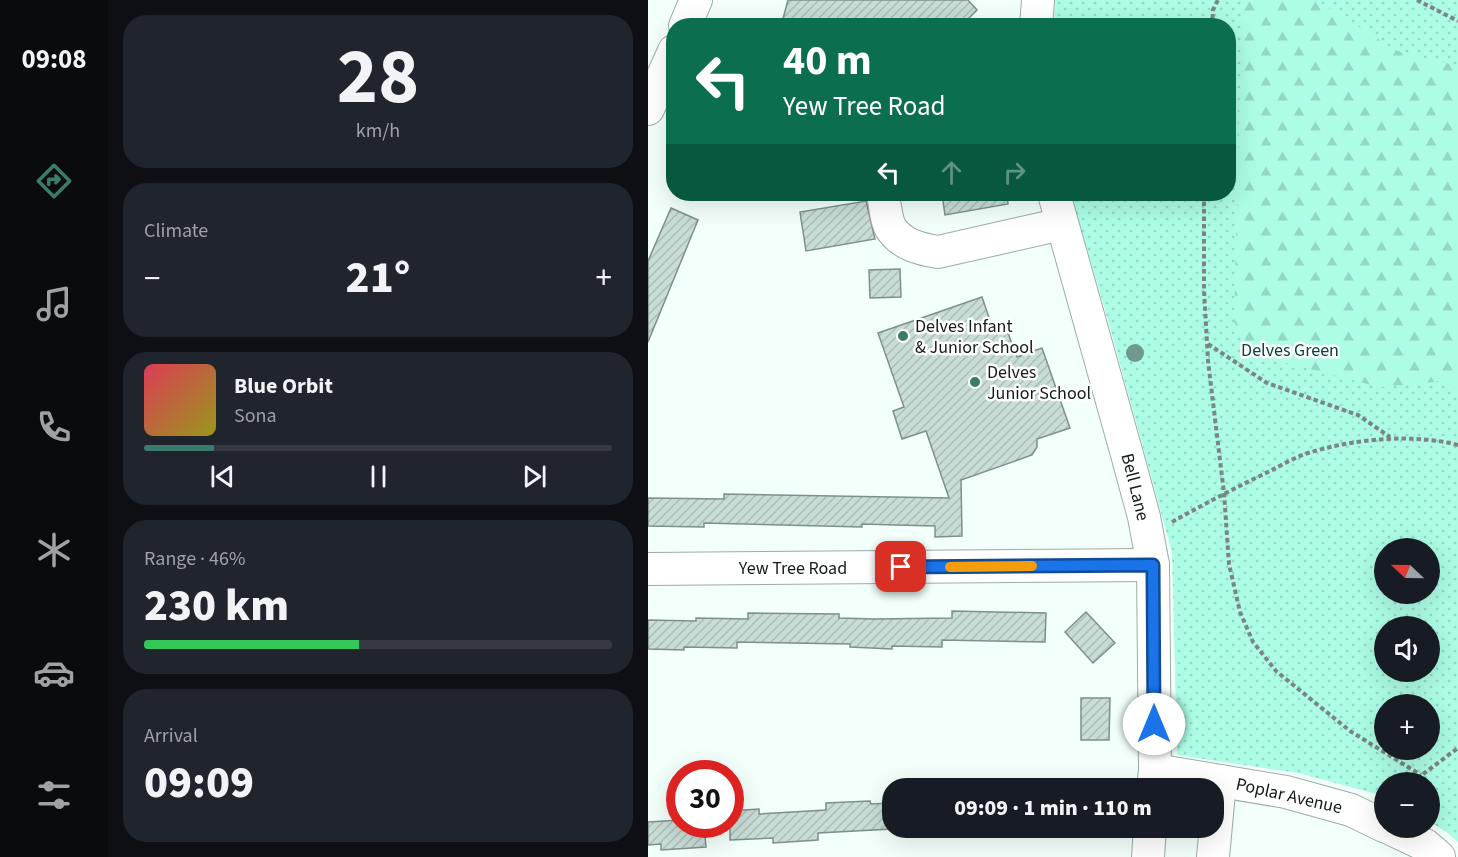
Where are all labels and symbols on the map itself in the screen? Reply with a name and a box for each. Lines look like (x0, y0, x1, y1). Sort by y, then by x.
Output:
place label: Delves Infant & Junior School (915, 314, 1034, 360)
marker: Delves Infant & Junior School (896, 329, 910, 343)
park label: Delves Green (1241, 338, 1339, 363)
place label: Delves Junior School (987, 360, 1091, 406)
marker: Delves Junior School (968, 375, 982, 389)
street label: Bell Lane (1115, 451, 1155, 524)
north arrow (1374, 538, 1440, 604)
pin (875, 541, 926, 592)
street label: Yew Tree Road (738, 556, 847, 581)
position arrow (1122, 692, 1186, 756)
speed limit sign: 30 (666, 760, 744, 838)
street label: Poplar Avenue (1233, 772, 1345, 820)

